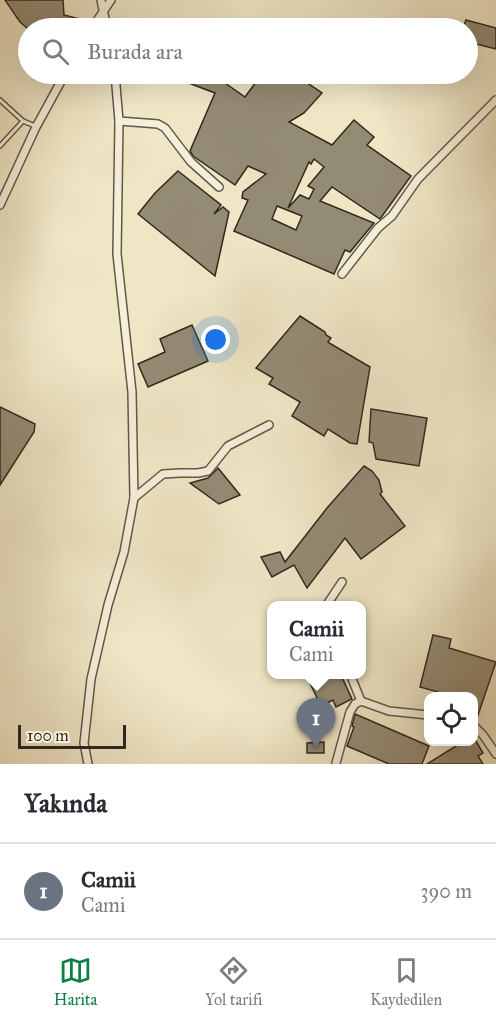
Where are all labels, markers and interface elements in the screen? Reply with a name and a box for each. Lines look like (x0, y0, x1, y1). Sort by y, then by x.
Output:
search box (18, 18, 478, 84)
icon: search (39, 35, 72, 68)
text: Burada ara (87, 38, 183, 65)
your location (201, 325, 230, 354)
popup (267, 601, 366, 679)
text: Camii (289, 615, 344, 642)
text: Cami (289, 642, 333, 666)
map controls (424, 692, 478, 746)
button: locate (424, 692, 478, 746)
pin: 1 (296, 698, 336, 748)
scale bar (18, 722, 126, 750)
text: 100 m (27, 726, 69, 745)
text: Yakında (24, 787, 107, 819)
text: Camii (81, 866, 136, 893)
text: 1 (40, 879, 47, 903)
text: 390 m (421, 879, 472, 903)
text: Cami (81, 893, 125, 917)
tab: Harita (54, 954, 97, 1009)
tab: Yol tarifi (205, 954, 262, 1009)
tab: Kaydedilen (370, 954, 442, 1009)

